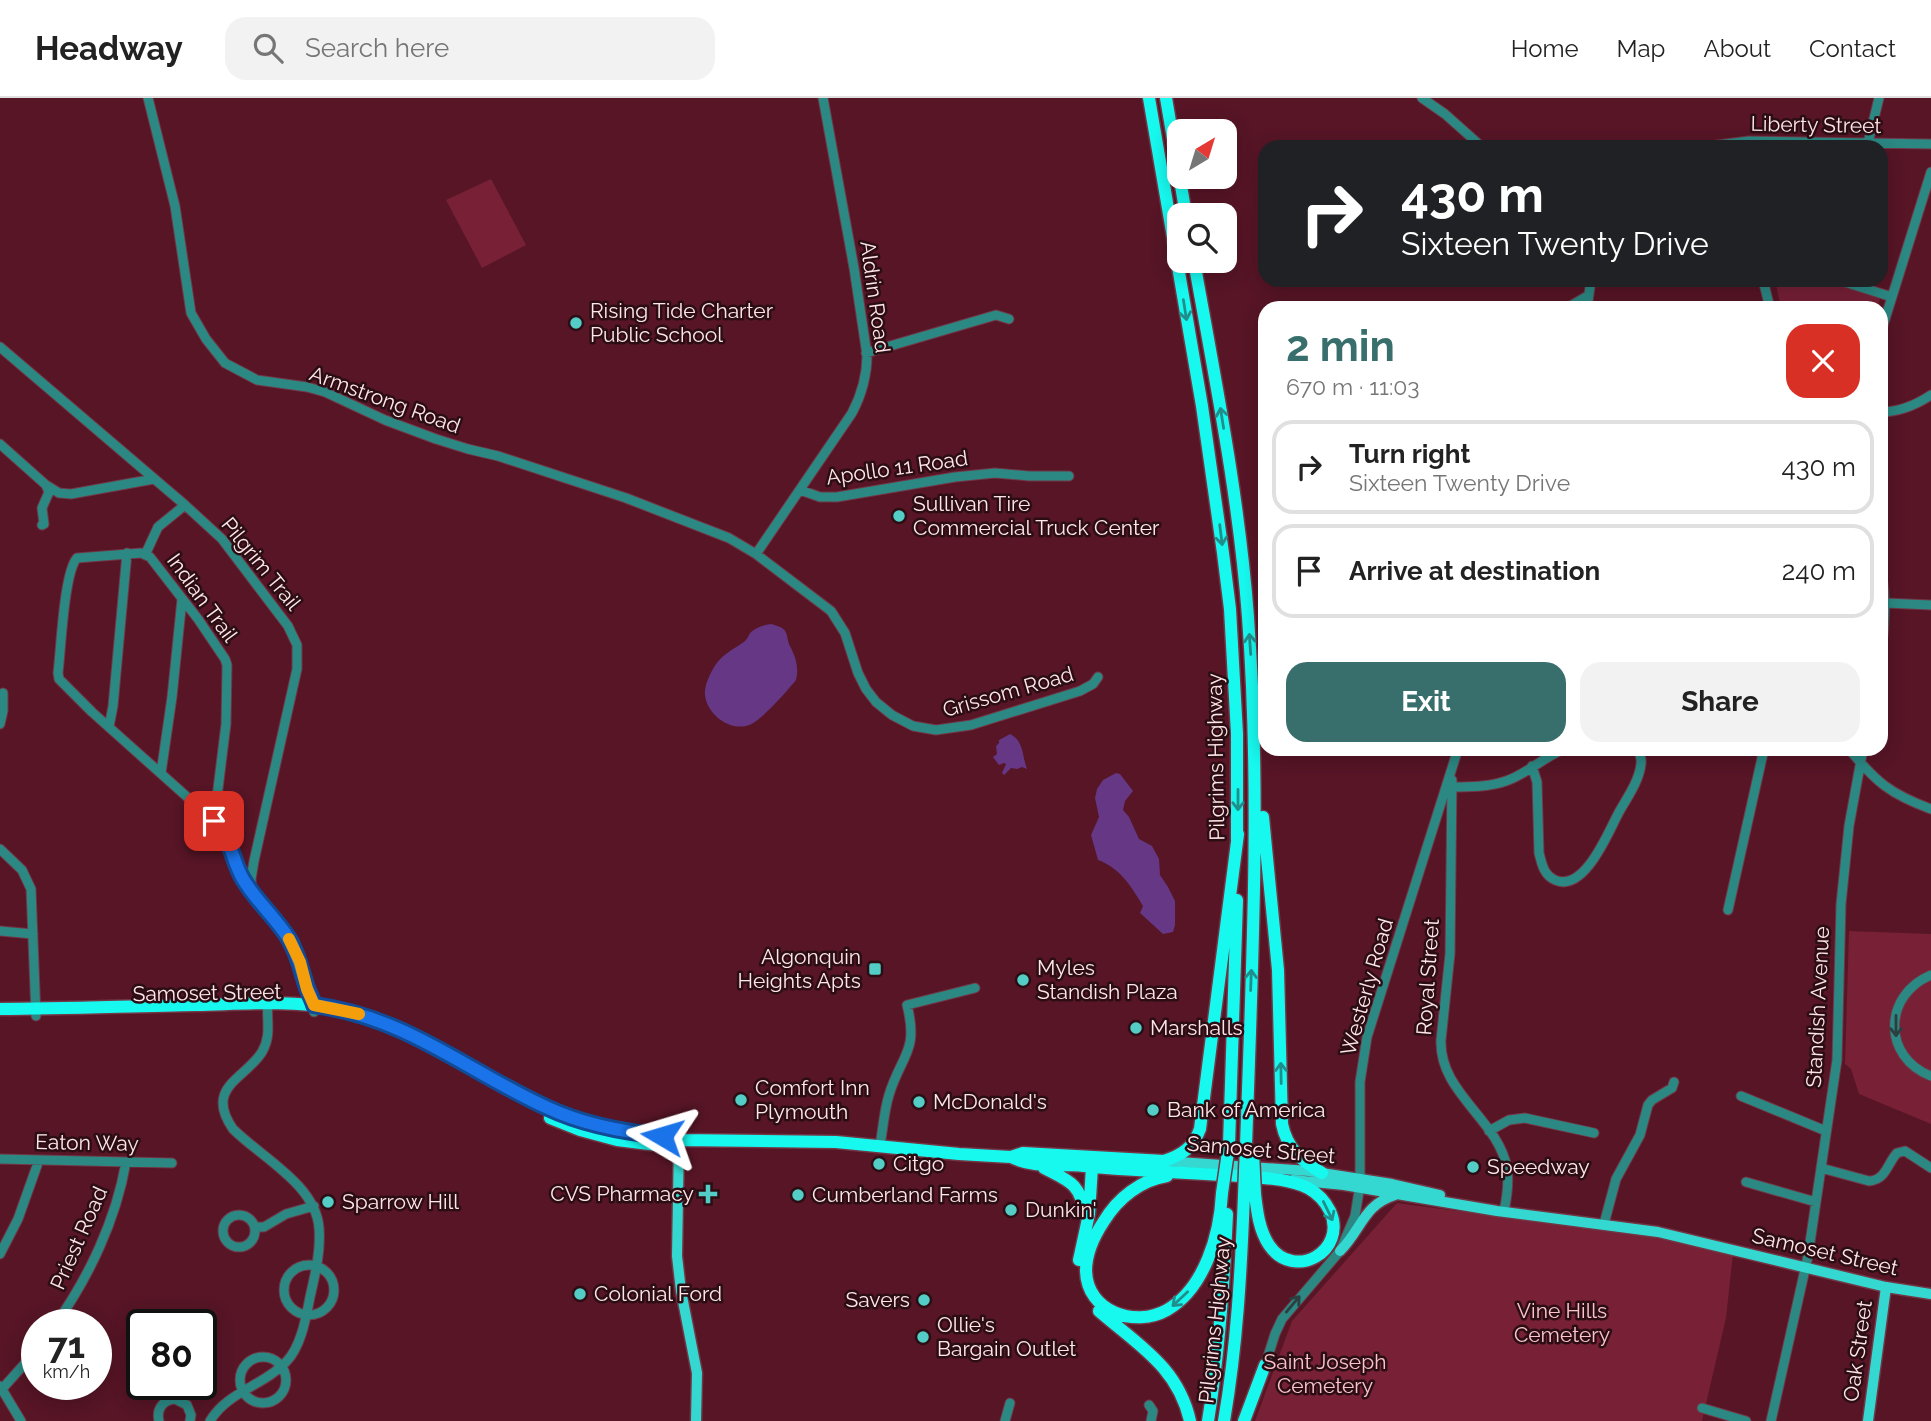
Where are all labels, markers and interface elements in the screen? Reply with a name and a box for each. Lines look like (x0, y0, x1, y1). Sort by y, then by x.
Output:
search box (225, 17, 715, 80)
text: Headway (35, 29, 183, 68)
icon: search (249, 29, 287, 67)
text: Search here (305, 33, 449, 63)
text: Home (1511, 34, 1579, 63)
text: Map (1617, 34, 1665, 63)
text: About (1703, 34, 1771, 63)
text: Contact (1809, 34, 1896, 63)
street label: Liberty Street (1750, 111, 1882, 138)
north arrow (1167, 119, 1237, 189)
map controls (1167, 119, 1237, 273)
text: 430 m (1401, 166, 1544, 223)
icon: right (1286, 168, 1377, 259)
button: search (1167, 203, 1237, 273)
text: Sixteen Twenty Drive (1401, 225, 1709, 262)
street label: Aldrin Road (855, 239, 896, 355)
place label: Rising Tide Charter Public School (590, 298, 774, 347)
one-way arrow (1179, 298, 1192, 321)
marker: Rising Tide Charter Public School (568, 315, 584, 331)
text: 2 min (1286, 322, 1395, 371)
button: close (1786, 324, 1860, 398)
street label: Armstrong Road (306, 361, 464, 438)
text: 670 m · 11:03 (1286, 373, 1420, 400)
one-way arrow (1215, 407, 1228, 430)
text: Turn right (1349, 439, 1470, 469)
street label: Apollo 11 Road (825, 445, 969, 490)
icon: right (1290, 448, 1328, 486)
text: 430 m (1781, 452, 1856, 482)
text: Sixteen Twenty Drive (1349, 469, 1570, 496)
place label: Sullivan Tire Commercial Truck Center (913, 491, 1160, 540)
marker: Sullivan Tire Commercial Truck Center (891, 508, 907, 524)
street label: Pilgrim Trail (216, 512, 307, 615)
one-way arrow (1215, 523, 1228, 546)
street label: Indian Trail (162, 548, 243, 647)
icon: arrive (1290, 552, 1328, 590)
text: Arrive at destination (1349, 556, 1600, 586)
text: 240 m (1782, 556, 1856, 586)
one-way arrow (1243, 633, 1256, 655)
street label: Grissom Road (940, 661, 1076, 722)
button: Exit (1286, 662, 1566, 742)
button: Share (1580, 662, 1860, 742)
street label: Pilgrims Highway (1202, 673, 1229, 841)
one-way arrow (1231, 788, 1245, 811)
pin (184, 791, 244, 851)
icon: arrive (195, 802, 233, 840)
street label: Westerly Road (1335, 915, 1398, 1058)
street label: Royal Street (1411, 918, 1444, 1036)
street label: Standish Avenue (1801, 926, 1834, 1088)
place label: Algonquin Heights Apts (738, 944, 861, 993)
place label: Myles Standish Plaza (1037, 955, 1178, 1004)
marker: Algonquin Heights Apts (867, 961, 883, 977)
one-way arrow (1245, 969, 1258, 992)
marker: Myles Standish Plaza (1015, 972, 1031, 988)
street label: Samoset Street (132, 979, 282, 1006)
one-way arrow (1889, 1014, 1903, 1037)
place label: Marshalls (1150, 1015, 1243, 1040)
marker: Marshalls (1128, 1020, 1144, 1036)
one-way arrow (1274, 1062, 1288, 1085)
place label: Comfort Inn Plymouth (755, 1075, 870, 1124)
place label: McDonald's (933, 1089, 1047, 1114)
marker: Comfort Inn Plymouth (733, 1092, 749, 1108)
marker: McDonald's (911, 1094, 927, 1110)
place label: Bank of America (1167, 1097, 1325, 1122)
position arrow (625, 1099, 699, 1173)
marker: Bank of America (1145, 1102, 1161, 1118)
street label: Eaton Way (35, 1129, 139, 1156)
street label: Samoset Street (1186, 1131, 1336, 1168)
place label: Citgo (893, 1151, 944, 1176)
place label: Speedway (1487, 1154, 1590, 1179)
marker: Citgo (871, 1156, 887, 1172)
marker: Speedway (1465, 1159, 1481, 1175)
place label: CVS Pharmacy (550, 1181, 694, 1206)
street label: Priest Road (45, 1182, 112, 1293)
place label: Cumberland Farms (812, 1182, 998, 1207)
marker: CVS Pharmacy (700, 1186, 716, 1202)
marker: Cumberland Farms (790, 1187, 806, 1203)
place label: Sparrow Hill (342, 1189, 459, 1214)
marker: Sparrow Hill (320, 1194, 336, 1210)
place label: Dunkin' (1025, 1197, 1097, 1222)
one-way arrow (1322, 1200, 1335, 1221)
marker: Dunkin' (1003, 1202, 1019, 1218)
street label: Samoset Street (1750, 1223, 1900, 1280)
street label: Pilgrims Highway (1193, 1235, 1236, 1405)
place label: Colonial Ford (594, 1281, 722, 1306)
marker: Colonial Ford (572, 1286, 588, 1302)
place label: Savers (845, 1287, 910, 1312)
one-way arrow (1171, 1291, 1189, 1307)
marker: Savers (916, 1292, 932, 1308)
one-way arrow (1285, 1296, 1301, 1314)
park label: Vine Hills Cemetery (1514, 1298, 1610, 1347)
street label: Oak Street (1838, 1299, 1877, 1403)
speed limit sign: 80 (126, 1309, 217, 1400)
place label: Ollie's Bargain Outlet (937, 1312, 1076, 1361)
text: 71 (48, 1325, 85, 1366)
marker: Ollie's Bargain Outlet (915, 1329, 931, 1345)
park label: Saint Joseph Cemetery (1264, 1349, 1386, 1398)
text: km/h (43, 1361, 90, 1382)

